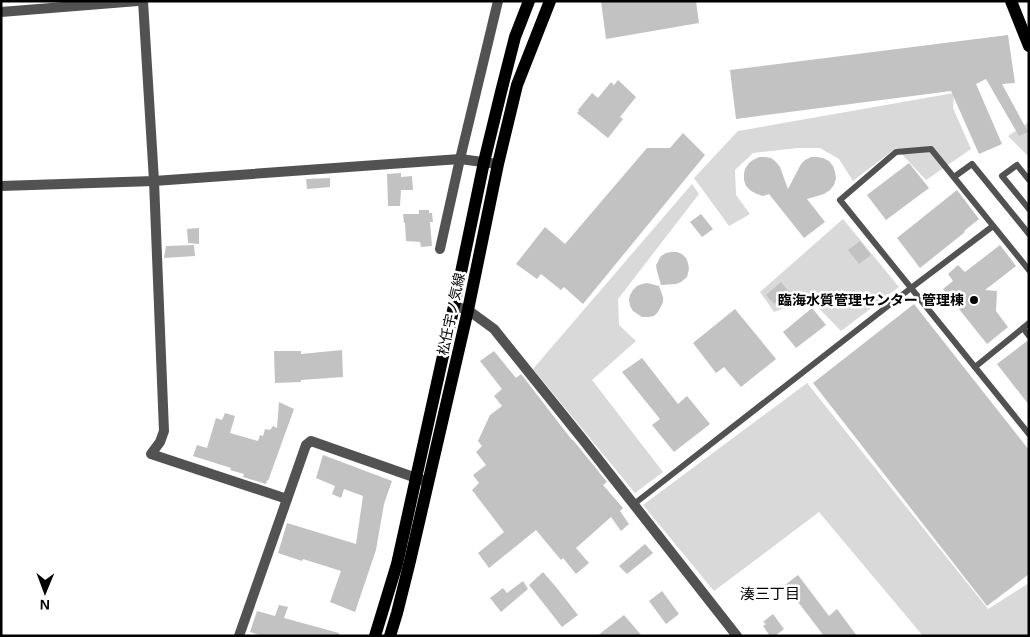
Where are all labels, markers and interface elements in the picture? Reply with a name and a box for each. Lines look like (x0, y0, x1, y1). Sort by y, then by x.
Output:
street label: 松任宇ノ気線 (434, 271, 468, 357)
place label: 臨海水質管理センター 管理棟 (778, 292, 964, 308)
marker: 臨海水質管理センター 管理棟 (968, 294, 980, 306)
north arrow (20, 567, 70, 617)
district label: 湊三丁目 (740, 585, 800, 602)
text: N (40, 597, 50, 613)

